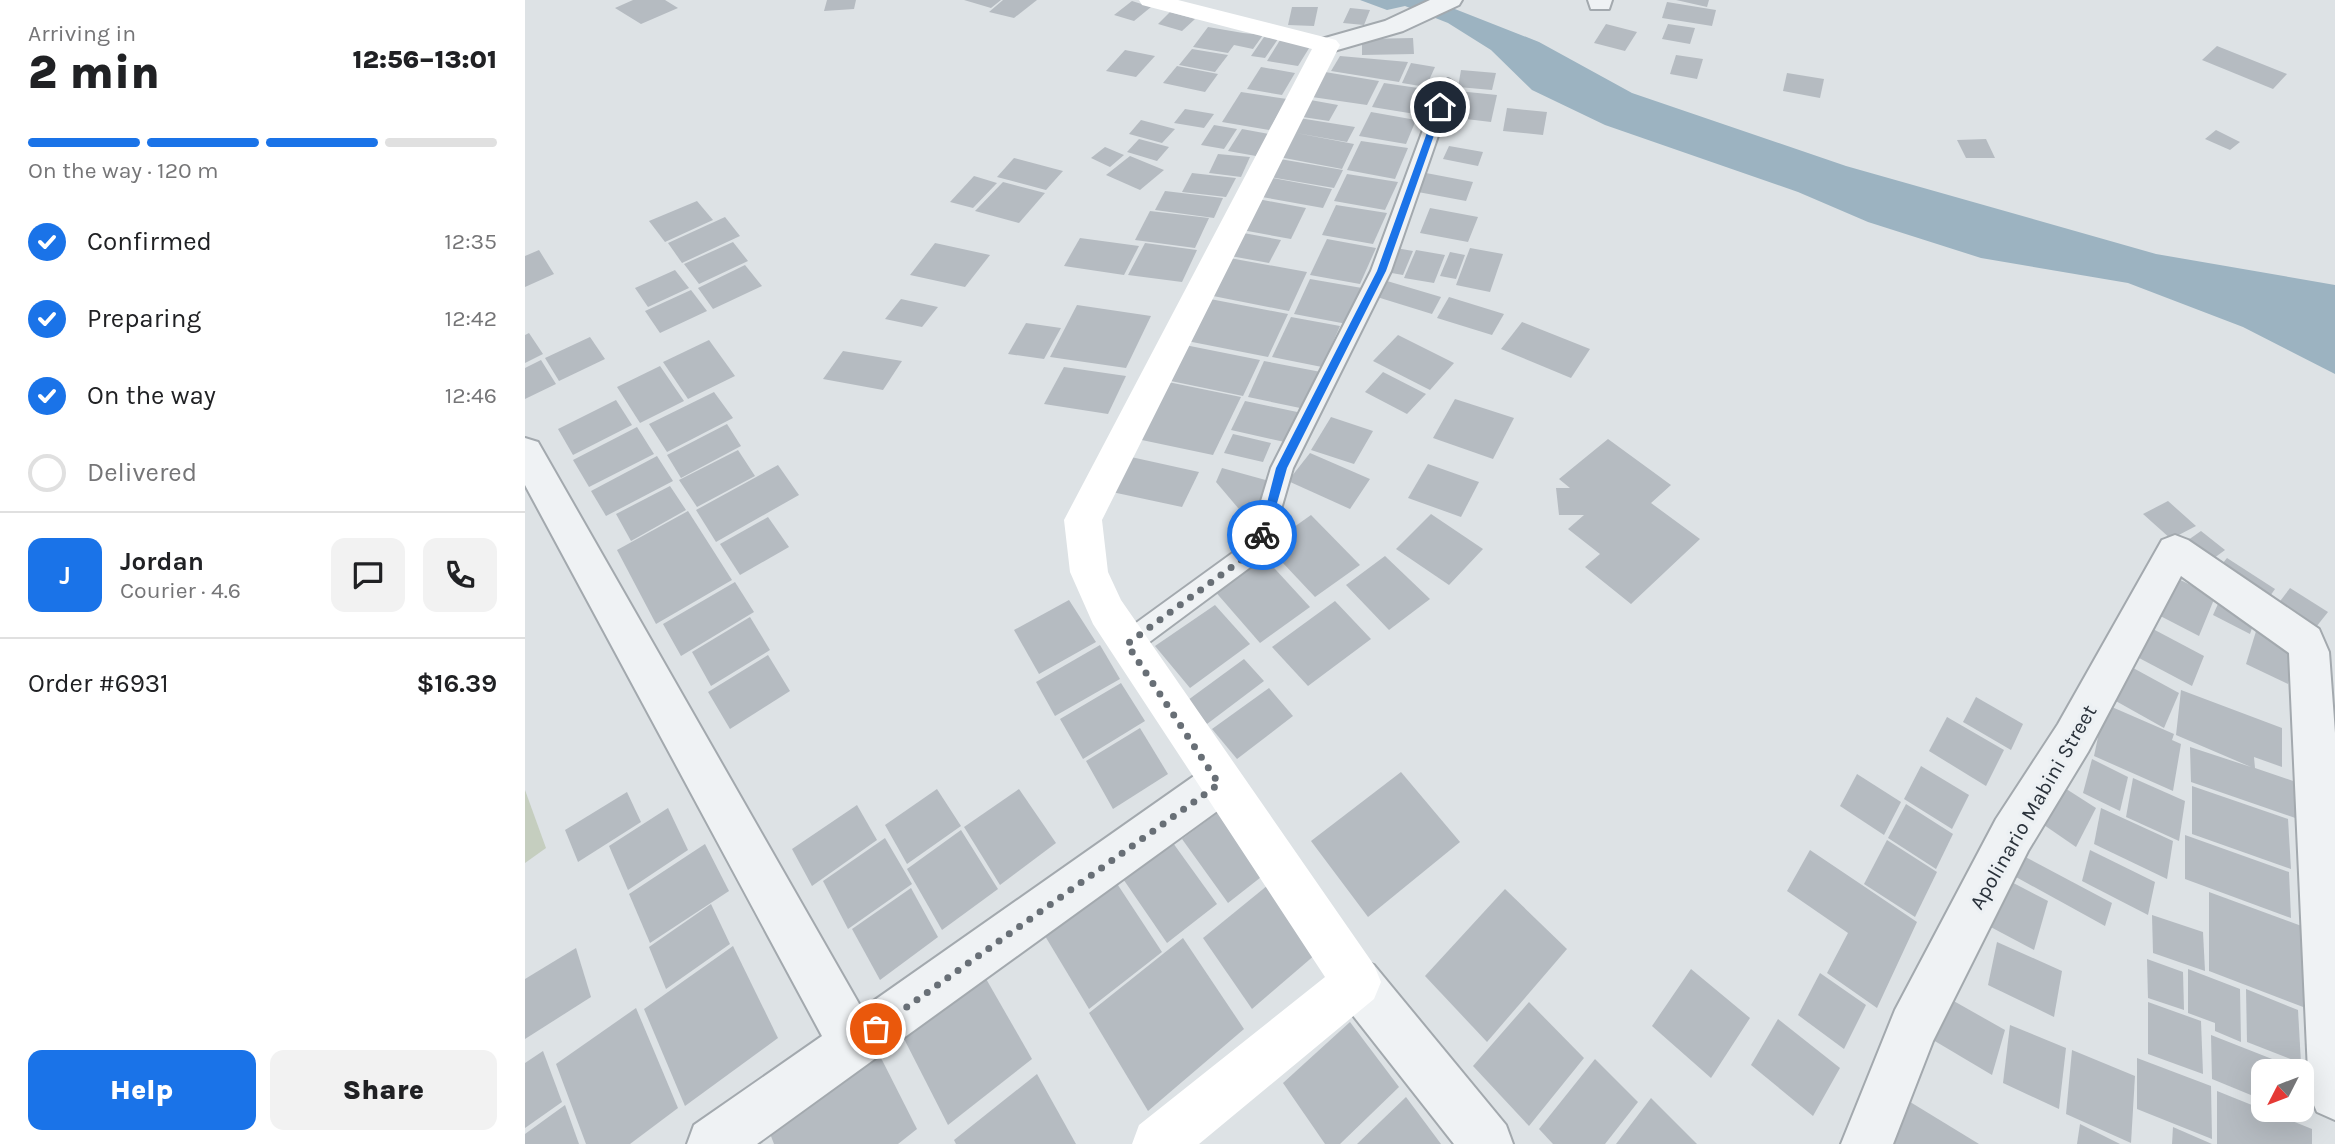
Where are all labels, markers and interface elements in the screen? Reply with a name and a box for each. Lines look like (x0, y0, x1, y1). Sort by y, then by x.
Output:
text: Arriving in (28, 20, 136, 47)
text: 12:56–13:01 (353, 44, 497, 75)
text: 2 min (28, 46, 160, 100)
pin (1410, 77, 1470, 137)
icon: home (1421, 88, 1459, 126)
text: On the way · 120 m (28, 157, 219, 184)
icon: check (28, 223, 66, 261)
text: Confirmed (87, 226, 212, 257)
text: 12:35 (444, 228, 497, 255)
icon: check (28, 300, 66, 338)
text: Preparing (87, 303, 201, 334)
text: 12:42 (445, 305, 497, 332)
icon: check (28, 377, 66, 415)
text: On the way (87, 380, 216, 411)
text: 12:46 (445, 382, 497, 409)
text: Delivered (87, 457, 197, 488)
courier (1227, 500, 1297, 570)
icon: bike (1243, 516, 1281, 554)
button: chat (331, 538, 405, 612)
button: phone (423, 538, 497, 612)
text: Jordan (120, 546, 204, 577)
text: J (59, 560, 71, 591)
text: Courier · 4.6 (120, 577, 241, 604)
text: Order #6931 (28, 668, 169, 699)
text: $16.39 (416, 668, 497, 699)
street label: Apolinario Mabini Street (1965, 700, 2101, 914)
pin (846, 999, 906, 1059)
icon: bag (857, 1010, 895, 1048)
button: Help (28, 1050, 256, 1130)
button: Share (270, 1050, 497, 1130)
north arrow (2251, 1059, 2313, 1122)
map controls (2251, 1059, 2314, 1122)

